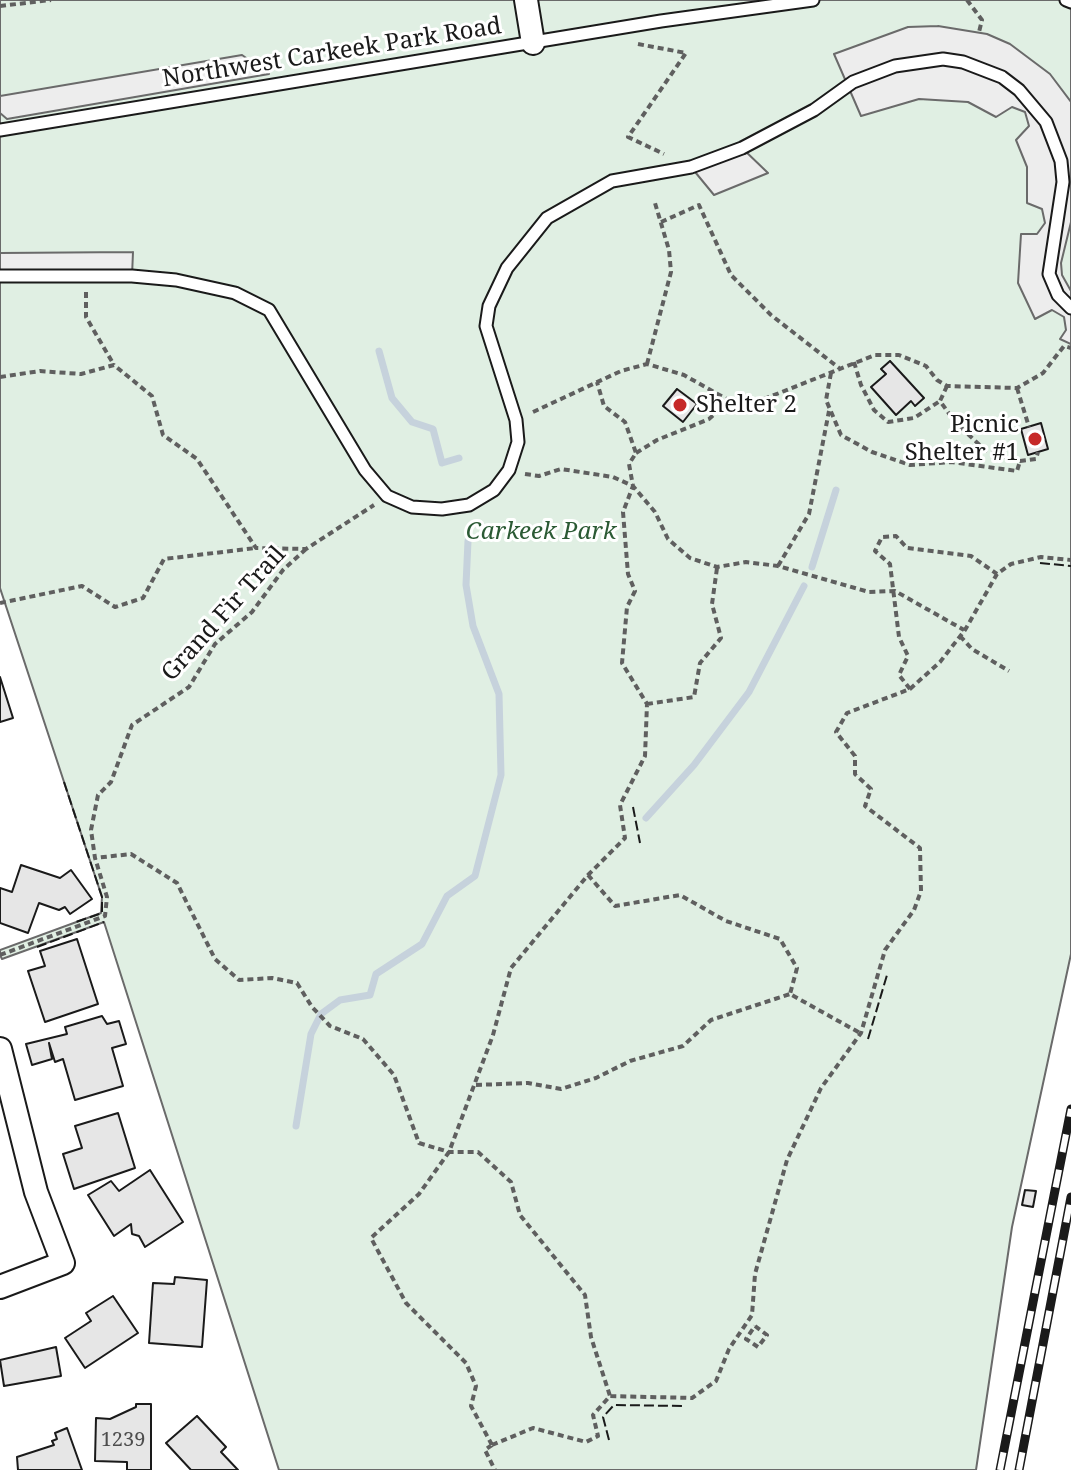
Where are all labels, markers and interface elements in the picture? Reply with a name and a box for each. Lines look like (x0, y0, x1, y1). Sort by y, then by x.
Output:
street label: Northwest Carkeek Park Road (161, 12, 503, 94)
place label: Shelter 2 (696, 391, 797, 419)
marker: Shelter 2 (671, 396, 689, 414)
place label: Picnic Shelter #1 (905, 411, 1019, 467)
marker: Picnic Shelter #1 (1026, 430, 1044, 448)
park label: Carkeek Park (466, 518, 616, 546)
street label: Grand Fir Trail (156, 541, 292, 687)
house number: 1239 (101, 1428, 145, 1452)

